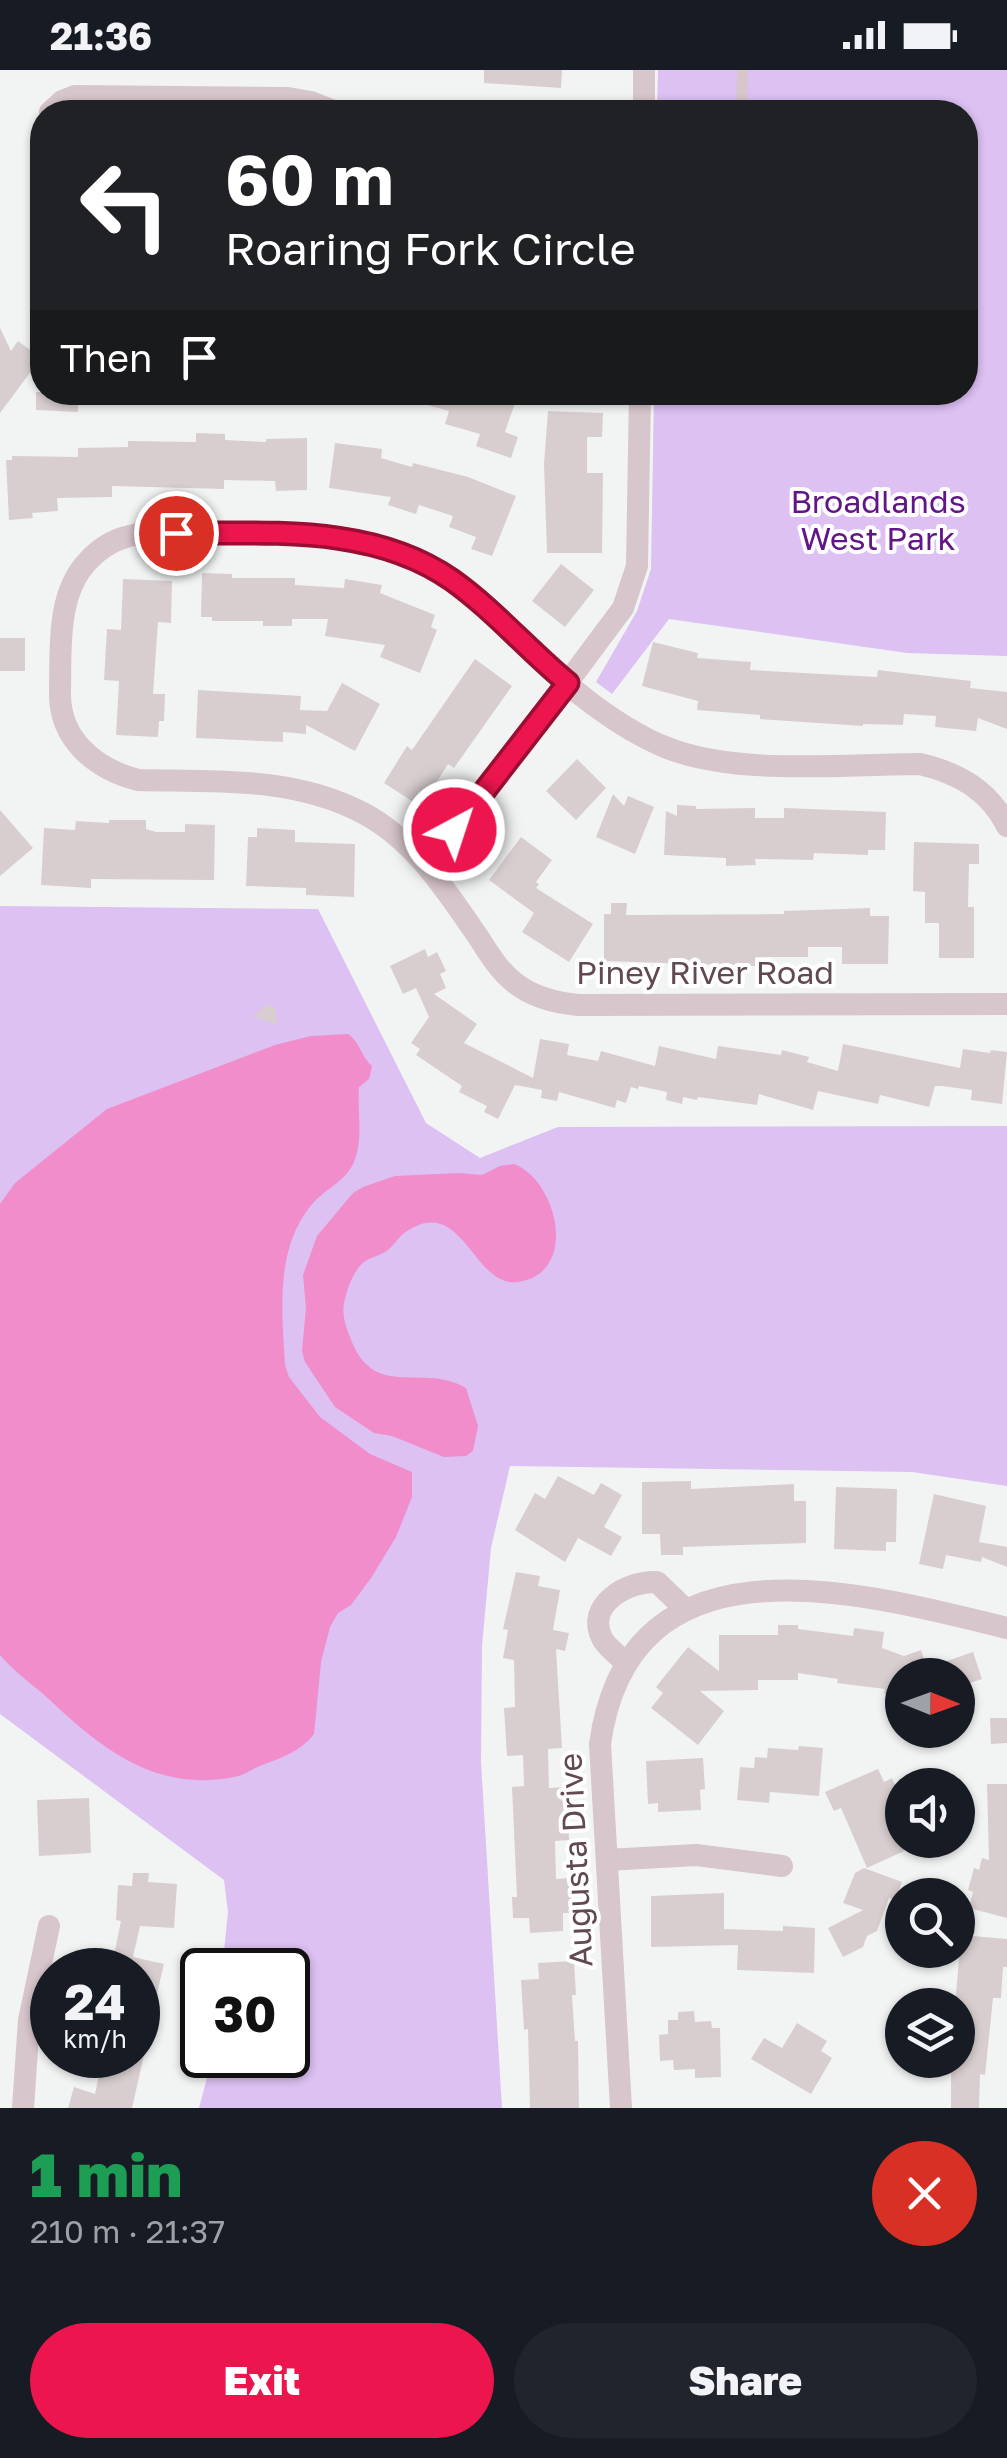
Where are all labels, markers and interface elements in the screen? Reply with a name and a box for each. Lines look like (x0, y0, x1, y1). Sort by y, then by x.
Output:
text: 21:36 (50, 13, 152, 58)
text: 60 m (225, 136, 394, 220)
icon: left (60, 140, 190, 270)
text: Roaring Fork Circle (225, 221, 636, 275)
icon: arrive (172, 330, 227, 385)
text: Then (60, 335, 152, 380)
park label: Broadlands West Park (790, 482, 966, 557)
pin (134, 491, 219, 576)
icon: arrive (149, 506, 204, 561)
position arrow (402, 778, 506, 882)
street label: Piney River Road (576, 953, 834, 991)
north arrow (885, 1658, 975, 1748)
map controls (885, 1658, 975, 2078)
street label: Augusta Drive (550, 1752, 600, 1968)
button: sound (885, 1768, 975, 1858)
button: search (885, 1878, 975, 1968)
speed limit sign: 30 (180, 1948, 310, 2078)
text: 24 (64, 1971, 126, 2031)
button: layers (885, 1988, 975, 2078)
text: km/h (63, 2023, 127, 2054)
text: 1 min (30, 2138, 182, 2210)
button: close (872, 2141, 977, 2246)
text: 210 m · 21:37 (30, 2212, 225, 2250)
button: Exit (30, 2323, 494, 2438)
button: Share (514, 2323, 977, 2438)

